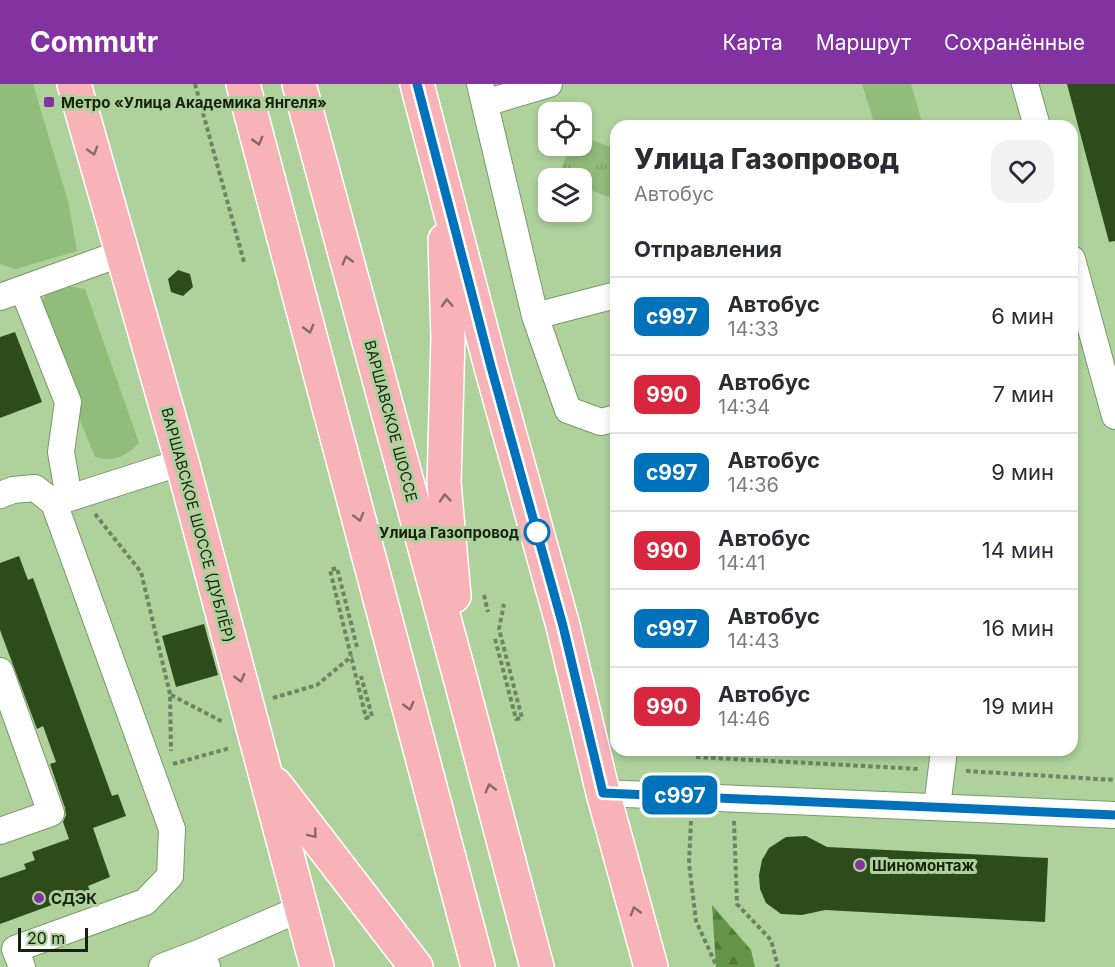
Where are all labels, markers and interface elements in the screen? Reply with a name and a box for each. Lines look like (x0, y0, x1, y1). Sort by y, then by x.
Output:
text: Commutr (30, 25, 158, 59)
text: Карта (722, 30, 783, 55)
text: Маршрут (816, 30, 911, 55)
text: Сохранённые (944, 30, 1085, 55)
place label: Метро «Улица Академика Янгеля» (61, 93, 327, 112)
marker: Метро «Улица Академика Янгеля» (42, 95, 56, 109)
map controls (538, 102, 592, 222)
button: locate (538, 102, 592, 156)
one-way arrow (251, 135, 264, 145)
button: heart (991, 140, 1054, 203)
text: Улица Газопровод (634, 142, 899, 176)
one-way arrow (86, 145, 98, 156)
button: layers (538, 168, 592, 222)
text: Автобус (634, 182, 714, 206)
text: Отправления (634, 236, 782, 262)
one-way arrow (342, 255, 354, 266)
text: Автобус (727, 291, 820, 317)
one-way arrow (440, 298, 453, 307)
text: 6 мин (991, 303, 1054, 329)
text: с997 (646, 304, 697, 329)
text: 14:33 (727, 317, 779, 341)
one-way arrow (301, 324, 314, 334)
street label: ВАРШАВСКОЕ ШОССЕ (360, 338, 422, 504)
text: Автобус (718, 369, 811, 395)
text: 7 мин (992, 381, 1054, 407)
text: 990 (646, 382, 688, 407)
text: 14:34 (718, 395, 770, 419)
street label: ВАРШАВСКОЕ ШОССЕ (ДУБЛЁР) (157, 405, 239, 645)
text: Автобус (727, 447, 820, 473)
text: 9 мин (991, 459, 1054, 485)
text: с997 (646, 460, 697, 485)
text: 14:36 (727, 473, 779, 497)
one-way arrow (439, 493, 452, 502)
one-way arrow (351, 512, 364, 522)
marker: Улица Газопровод (524, 519, 550, 545)
place label: Улица Газопровод (379, 523, 519, 542)
text: Автобус (718, 525, 811, 551)
text: 14 мин (982, 537, 1054, 563)
text: 990 (646, 538, 688, 563)
text: 14:41 (718, 551, 765, 575)
text: Автобус (727, 603, 820, 629)
text: 16 мин (982, 615, 1054, 641)
text: с997 (646, 616, 697, 641)
text: 14:43 (727, 629, 780, 653)
one-way arrow (232, 672, 245, 682)
text: Автобус (718, 681, 811, 707)
text: 19 мин (982, 693, 1054, 719)
text: 990 (646, 694, 688, 719)
one-way arrow (402, 700, 414, 711)
text: 14:46 (718, 707, 770, 731)
line badge: с997 (638, 776, 722, 814)
text: с997 (654, 783, 706, 808)
one-way arrow (485, 784, 497, 794)
one-way arrow (306, 827, 317, 838)
place label: Шиномонтаж (872, 856, 975, 875)
marker: Шиномонтаж (853, 858, 867, 872)
place label: СДЭК (51, 889, 97, 908)
marker: СДЭК (32, 891, 46, 905)
one-way arrow (630, 906, 643, 916)
scale bar (18, 925, 88, 952)
text: 20 m (27, 928, 65, 948)

